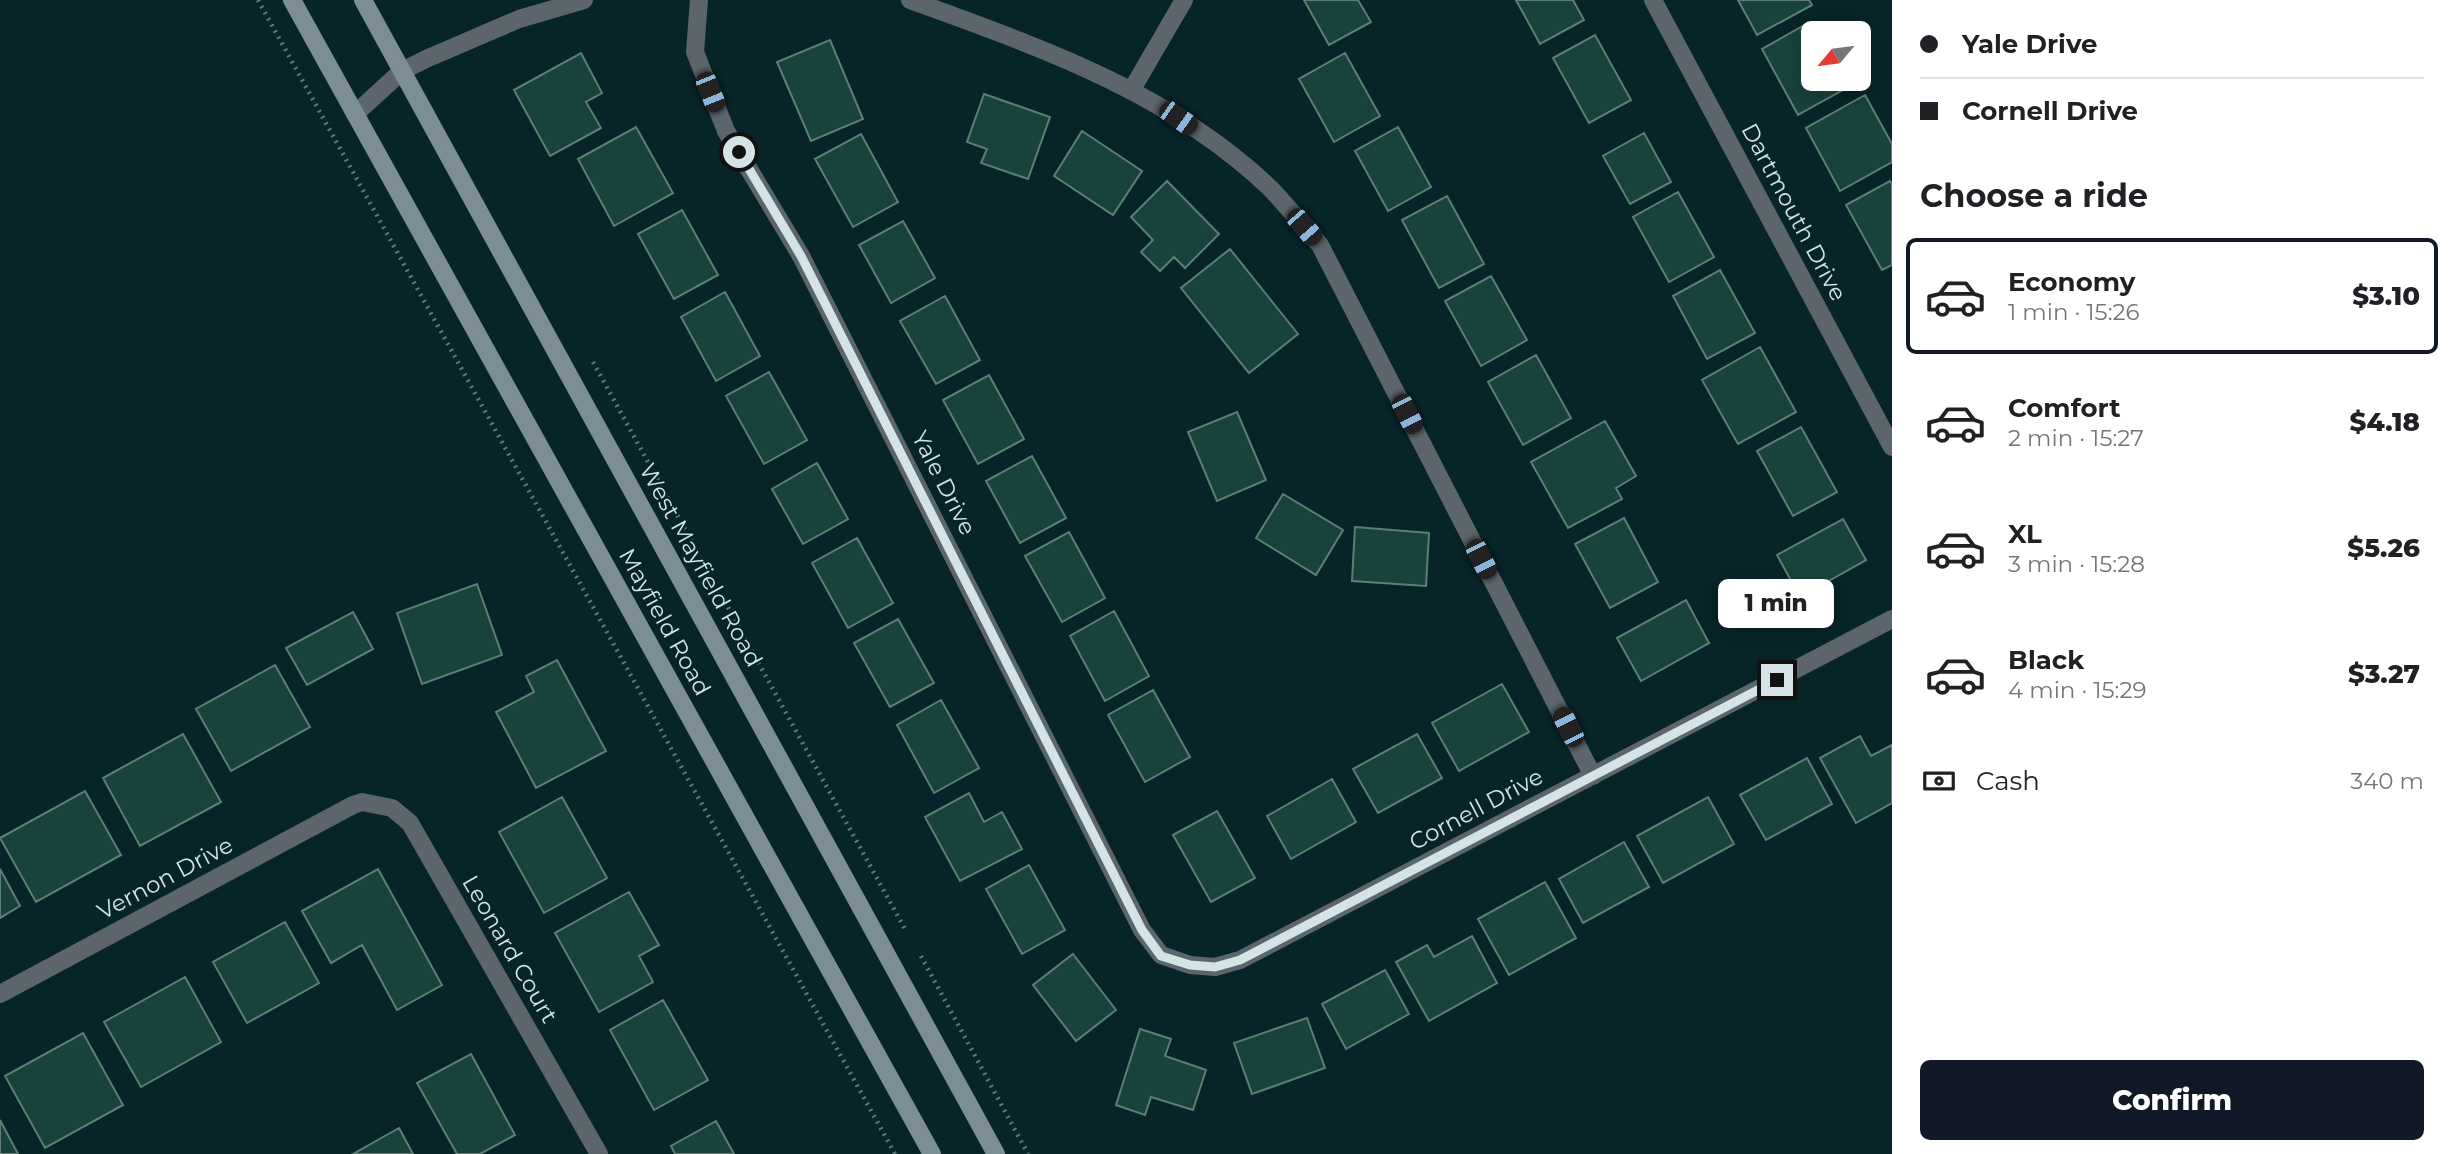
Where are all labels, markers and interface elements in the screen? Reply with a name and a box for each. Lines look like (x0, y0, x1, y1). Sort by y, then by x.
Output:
north arrow (1801, 21, 1871, 91)
map controls (1801, 21, 1871, 91)
text: Yale Drive (1962, 28, 2098, 60)
car (693, 69, 728, 115)
text: Cornell Drive (1962, 95, 2138, 127)
car (1155, 97, 1202, 139)
street label: Dartmouth Drive (1735, 118, 1853, 306)
route start (723, 136, 755, 168)
text: Choose a ride (1920, 176, 2148, 215)
car (1283, 204, 1326, 250)
icon: car (1924, 265, 1987, 328)
text: Economy (2008, 266, 2135, 298)
text: $3.10 (2352, 280, 2420, 312)
text: 1 min · 15:26 (2008, 298, 2140, 326)
car (1389, 391, 1426, 437)
icon: car (1924, 391, 1987, 454)
text: Comfort (2008, 392, 2120, 424)
text: $4.18 (2349, 406, 2420, 438)
text: 2 min · 15:27 (2008, 424, 2144, 452)
street label: Yale Drive (906, 426, 982, 540)
street label: West Mayfield Road (634, 458, 768, 672)
icon: car (1924, 517, 1987, 580)
text: XL (2008, 518, 2042, 550)
text: $5.26 (2347, 532, 2420, 564)
car (1463, 536, 1500, 582)
street label: Mayfield Road (613, 544, 717, 700)
text: 3 min · 15:28 (2008, 550, 2145, 578)
callout: 1 min (1719, 578, 1835, 628)
text: 1 min (1744, 589, 1808, 617)
icon: car (1924, 643, 1987, 706)
text: Black (2008, 644, 2084, 676)
text: $3.27 (2348, 658, 2420, 690)
route end (1761, 664, 1793, 696)
text: 4 min · 15:29 (2008, 676, 2146, 704)
car (1550, 704, 1587, 750)
street label: Cornell Drive (1404, 762, 1548, 856)
icon: cash (1920, 762, 1958, 800)
text: Cash (1976, 765, 2040, 797)
text: 340 m (2350, 767, 2424, 795)
street label: Vernon Drive (92, 831, 238, 925)
street label: Leonard Court (456, 870, 564, 1028)
button: Confirm (1920, 1060, 2424, 1140)

